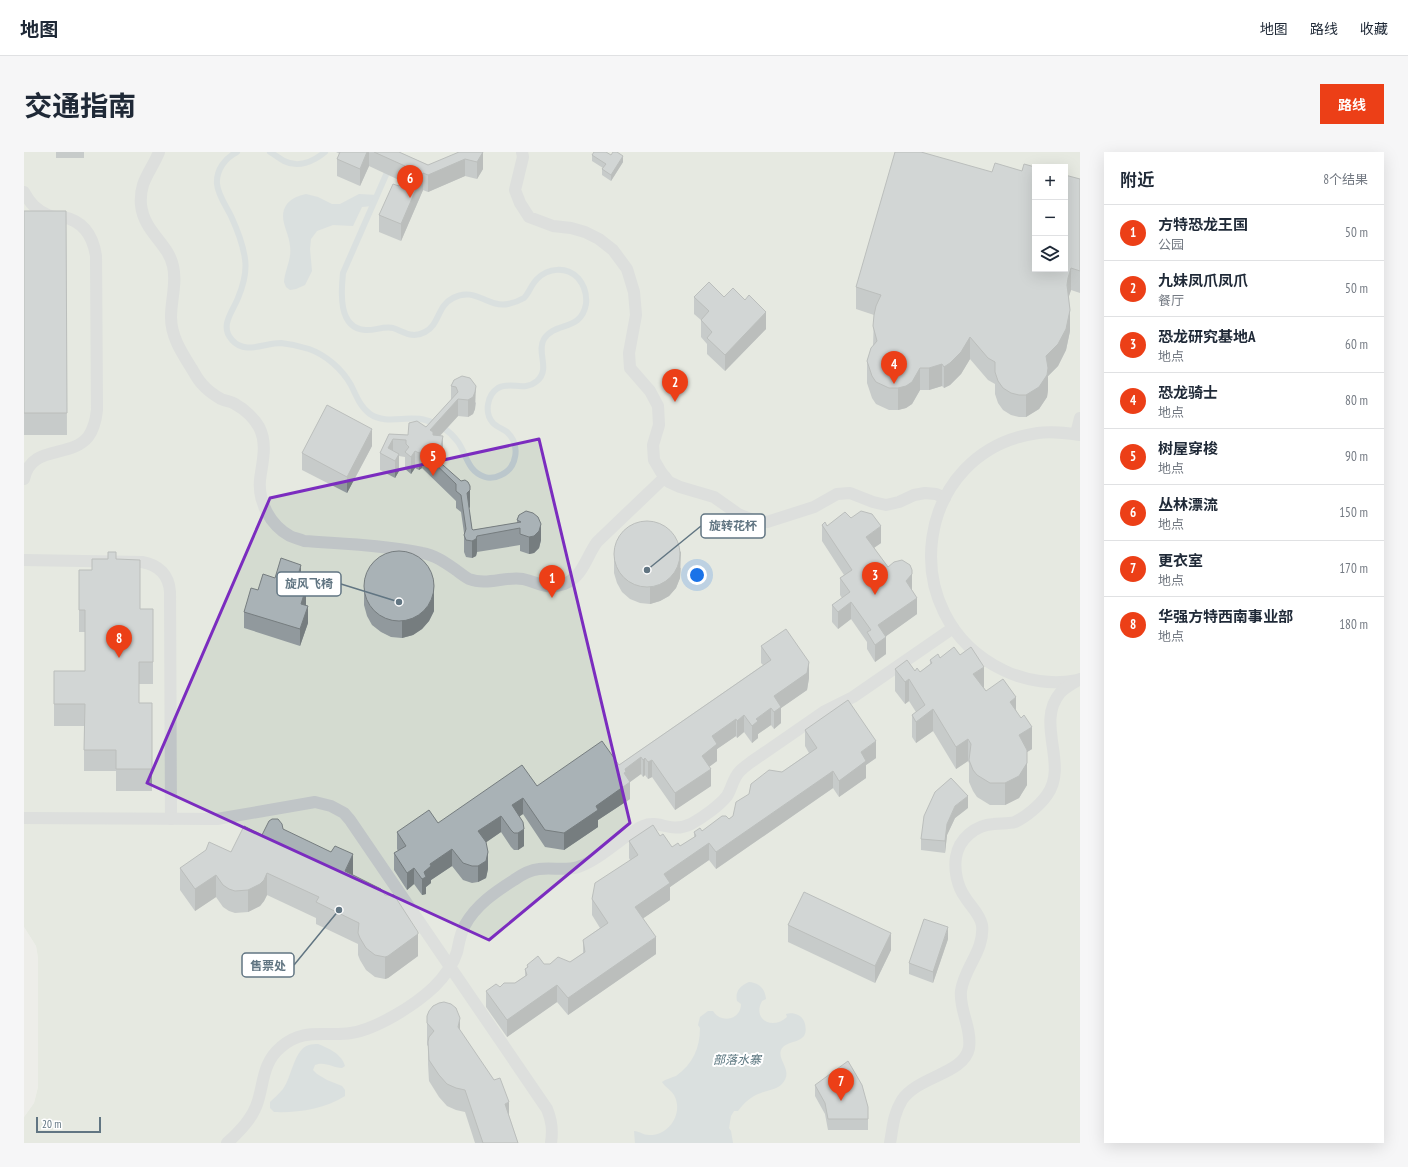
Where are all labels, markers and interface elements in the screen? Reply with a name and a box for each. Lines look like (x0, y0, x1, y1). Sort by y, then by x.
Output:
text: 地图 (20, 17, 58, 41)
text: 地图 (1260, 20, 1288, 38)
text: 路线 (1310, 20, 1338, 38)
text: 收藏 (1360, 20, 1388, 38)
button: 路线 (1320, 84, 1384, 124)
text: 交通指南 (24, 87, 136, 124)
map controls (1032, 164, 1068, 272)
button: + (1032, 164, 1068, 200)
pin: 6 (397, 165, 423, 198)
text: 附近 (1120, 169, 1154, 191)
text: 8个结果 (1323, 171, 1368, 188)
button: − (1032, 200, 1068, 236)
text: 方特恐龙王国 (1158, 215, 1248, 234)
text: 1 (1130, 224, 1136, 241)
text: 50 m (1345, 224, 1368, 241)
button: layers (1032, 236, 1068, 272)
text: 公园 (1158, 236, 1184, 253)
text: 九妹凤爪凤爪 (1158, 271, 1248, 290)
text: 2 (1130, 280, 1136, 297)
text: 50 m (1345, 280, 1368, 297)
text: 餐厅 (1158, 292, 1184, 309)
text: 恐龙研究基地A (1158, 327, 1256, 346)
text: 3 (1130, 336, 1136, 353)
text: 60 m (1345, 336, 1368, 353)
text: 地点 (1158, 348, 1184, 365)
pin: 4 (881, 351, 907, 384)
pin: 2 (662, 369, 688, 402)
text: 恐龙骑士 (1158, 383, 1218, 402)
text: 4 (1130, 392, 1136, 409)
text: 80 m (1345, 392, 1368, 409)
text: 地点 (1158, 404, 1184, 421)
text: 树屋穿梭 (1158, 439, 1218, 458)
pin: 5 (420, 443, 446, 476)
text: 5 (1130, 448, 1136, 465)
text: 90 m (1345, 448, 1368, 465)
text: 地点 (1158, 460, 1184, 477)
text: 丛林漂流 (1158, 495, 1218, 514)
text: 6 (1130, 504, 1136, 521)
text: 150 m (1339, 504, 1368, 521)
callout: 旋转花杯 (701, 514, 765, 538)
text: 地点 (1158, 516, 1184, 533)
text: 旋转花杯 (709, 518, 757, 533)
text: 更衣室 (1158, 551, 1203, 570)
text: 7 (1130, 560, 1136, 577)
text: 170 m (1339, 560, 1368, 577)
pin: 3 (862, 562, 888, 595)
pin: 1 (539, 565, 565, 598)
your location (687, 565, 707, 585)
callout: 旋风飞椅 (277, 572, 341, 596)
text: 地点 (1158, 572, 1184, 589)
text: 旋风飞椅 (285, 576, 333, 591)
text: 华强方特西南事业部 (1158, 607, 1293, 626)
text: 8 (1130, 616, 1136, 633)
text: 180 m (1339, 616, 1368, 633)
pin: 8 (106, 625, 132, 658)
text: 地点 (1158, 628, 1184, 645)
callout: 售票处 (242, 953, 294, 977)
text: 售票处 (250, 958, 286, 973)
water label: 部落水寨 (713, 1052, 763, 1067)
pin: 7 (828, 1068, 854, 1101)
scale bar (36, 1115, 101, 1134)
text: 20 m (42, 1117, 61, 1131)

